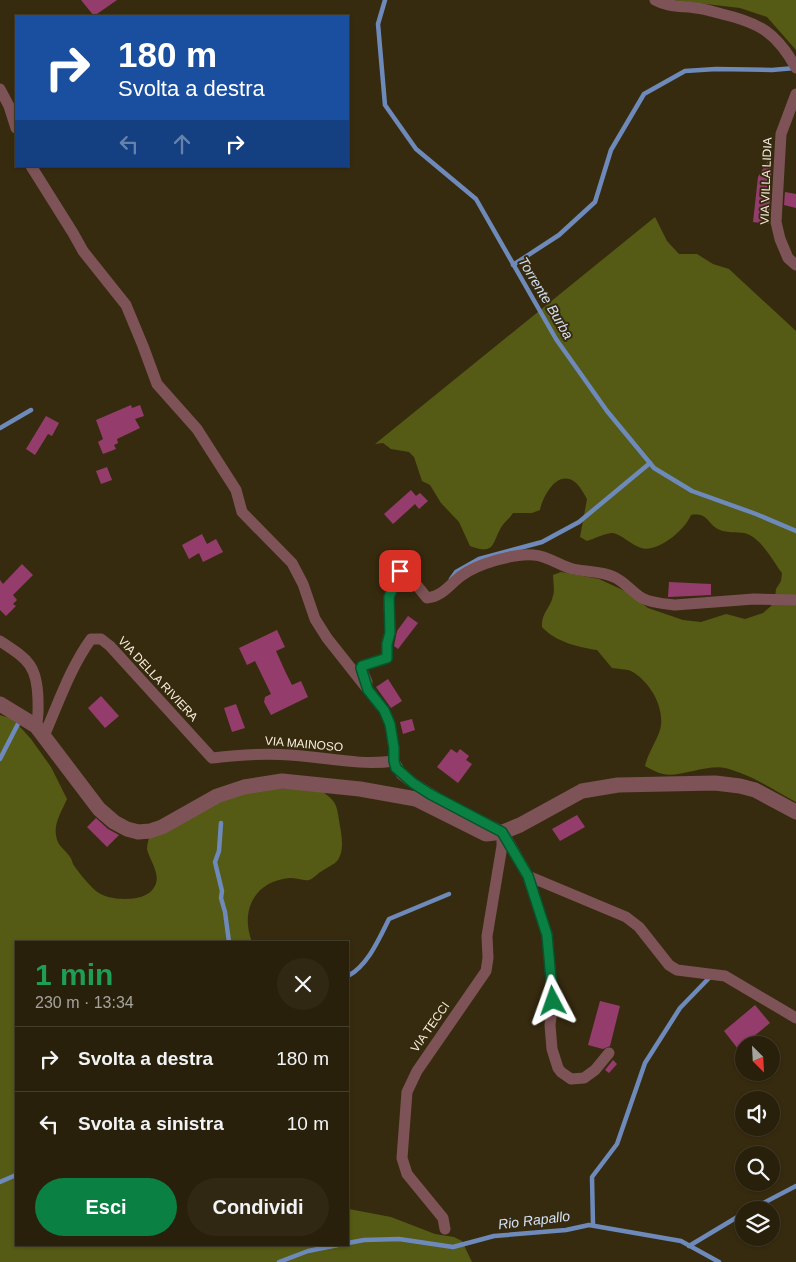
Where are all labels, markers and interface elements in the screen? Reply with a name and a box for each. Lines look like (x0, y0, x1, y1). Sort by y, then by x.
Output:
icon: right (35, 35, 100, 100)
text: 180 m (118, 35, 217, 74)
text: Svolta a destra (118, 76, 265, 101)
icon: left (115, 130, 143, 158)
icon: ahead (168, 130, 196, 158)
icon: right (221, 130, 249, 158)
street label: VIA VILLA LIDIA (757, 137, 775, 225)
water label: Torrente Burba (515, 254, 577, 342)
pin (379, 550, 421, 592)
icon: arrive (386, 557, 414, 585)
street label: VIA DELLA RIVIERA (115, 634, 201, 724)
street label: VIA MAINOSO (264, 734, 344, 754)
text: 1 min (35, 958, 113, 991)
button: close (277, 958, 329, 1010)
position arrow (526, 974, 578, 1026)
text: 230 m · 13:34 (35, 994, 134, 1011)
street label: VIA TECCI (408, 999, 452, 1055)
north arrow (735, 1036, 780, 1081)
map controls (735, 1036, 780, 1246)
icon: right (35, 1045, 63, 1073)
text: Svolta a destra (78, 1048, 213, 1069)
text: 180 m (276, 1048, 329, 1069)
button: sound (735, 1091, 780, 1136)
icon: left (35, 1110, 63, 1138)
text: Svolta a sinistra (78, 1113, 224, 1134)
text: 10 m (287, 1113, 329, 1134)
button: search (735, 1146, 780, 1191)
button: Esci (35, 1178, 177, 1236)
button: Condividi (187, 1178, 329, 1236)
button: layers (735, 1201, 780, 1246)
water label: Rio Rapallo (497, 1208, 571, 1232)

